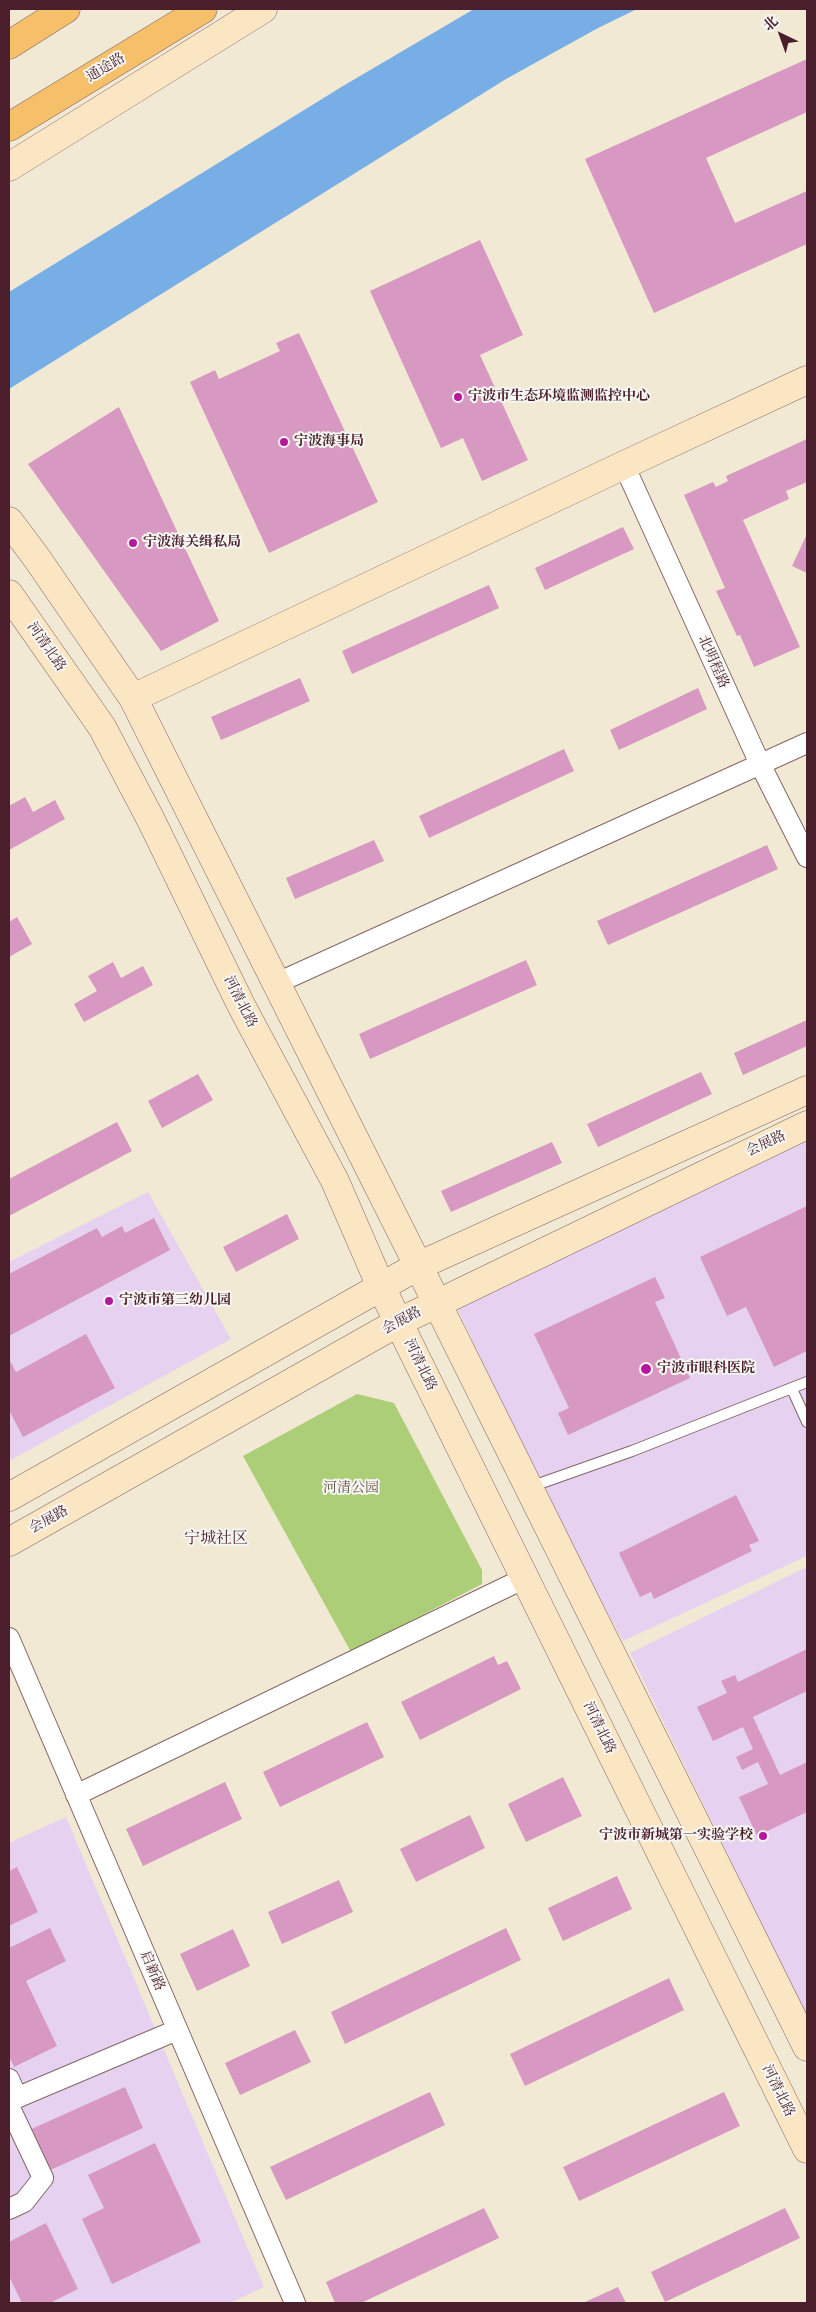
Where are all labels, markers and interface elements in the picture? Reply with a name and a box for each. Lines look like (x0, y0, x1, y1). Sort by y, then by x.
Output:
north arrow (756, 10, 806, 60)
text: 北 (759, 12, 782, 35)
street label: 通途路 (84, 50, 128, 86)
place label: 宁波市生态环境监测监控中心 (468, 389, 650, 405)
marker: 宁波市生态环境监测监控中心 (452, 391, 464, 403)
place label: 宁波海事局 (294, 434, 364, 450)
marker: 宁波海事局 (278, 436, 290, 448)
place label: 宁波海关缉私局 (143, 535, 241, 551)
marker: 宁波海关缉私局 (127, 537, 139, 549)
street label: 河清北路 (23, 619, 69, 675)
street label: 北明程路 (694, 633, 732, 691)
street label: 河清北路 (220, 973, 260, 1031)
street label: 会展路 (743, 1128, 789, 1160)
place label: 宁波市第三幼儿园 (119, 1293, 231, 1309)
marker: 宁波市第三幼儿园 (103, 1295, 115, 1307)
street label: 会展路 (380, 1304, 424, 1338)
street label: 河清北路 (400, 1336, 440, 1394)
place label: 宁波市眼科医院 (657, 1361, 755, 1377)
marker: 宁波市眼科医院 (639, 1362, 653, 1376)
park label: 河清公园 (323, 1481, 379, 1497)
street label: 会展路 (27, 1502, 71, 1538)
district label: 宁城社区 (184, 1529, 248, 1549)
street label: 河清北路 (579, 1699, 619, 1757)
place label: 宁波市新城第一实验学校 (599, 1828, 753, 1844)
marker: 宁波市新城第一实验学校 (757, 1830, 769, 1842)
street label: 启新路 (136, 1948, 168, 1994)
street label: 河清北路 (758, 2062, 798, 2120)

